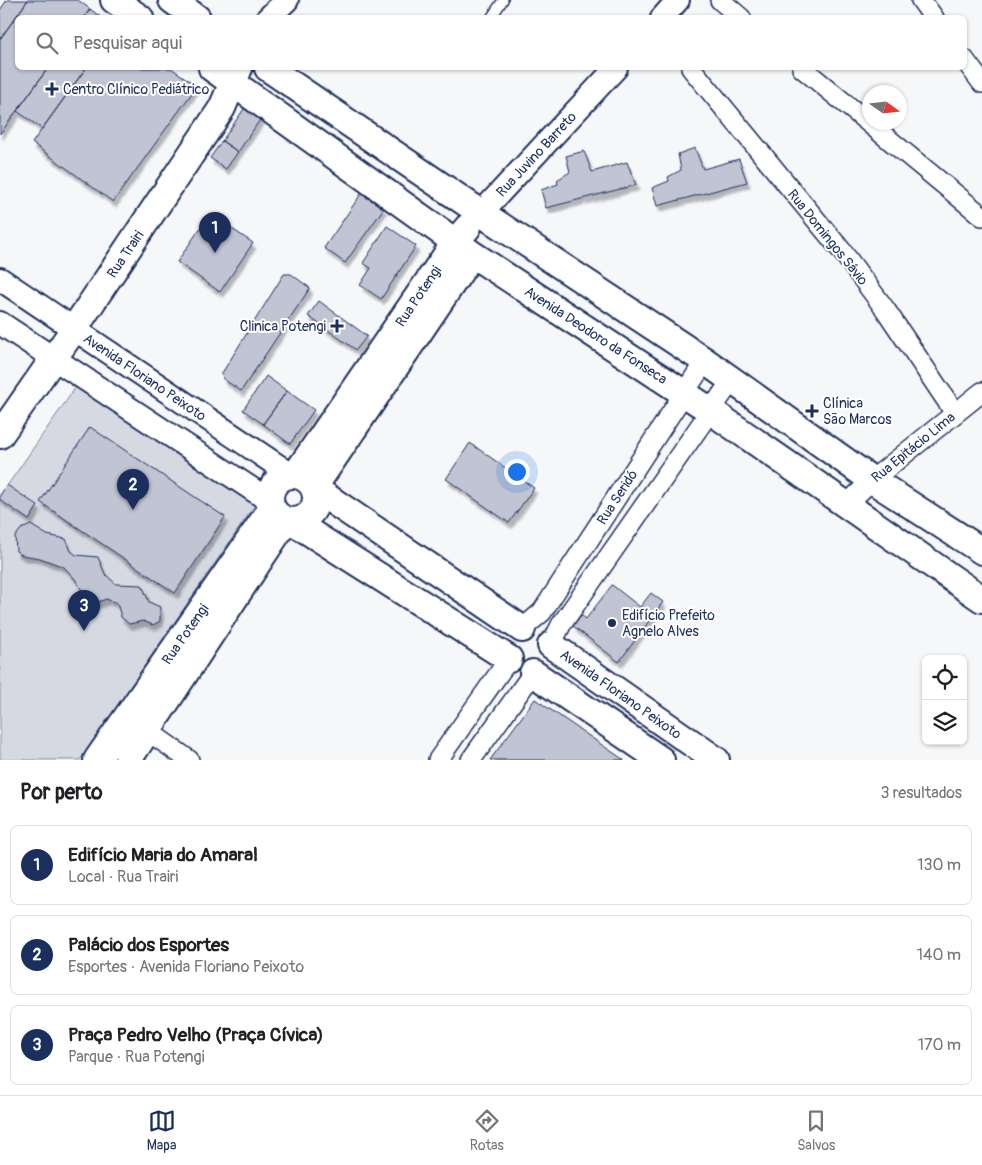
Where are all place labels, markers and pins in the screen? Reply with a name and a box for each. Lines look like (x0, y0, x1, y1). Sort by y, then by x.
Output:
place label: Centro Clínico Pediátrico (63, 81, 210, 98)
marker: Centro Clínico Pediátrico (45, 82, 59, 96)
pin: 1 (199, 212, 231, 253)
place label: Clinica Potengi (240, 318, 326, 335)
marker: Clinica Potengi (330, 319, 344, 333)
place label: Clínica São Marcos (823, 395, 892, 428)
marker: Clínica São Marcos (805, 404, 819, 418)
pin: 2 (117, 469, 149, 510)
pin: 3 (68, 590, 100, 631)
place label: Edifício Prefeito Agnelo Alves (622, 607, 715, 640)
marker: Edifício Prefeito Agnelo Alves (606, 617, 618, 629)

